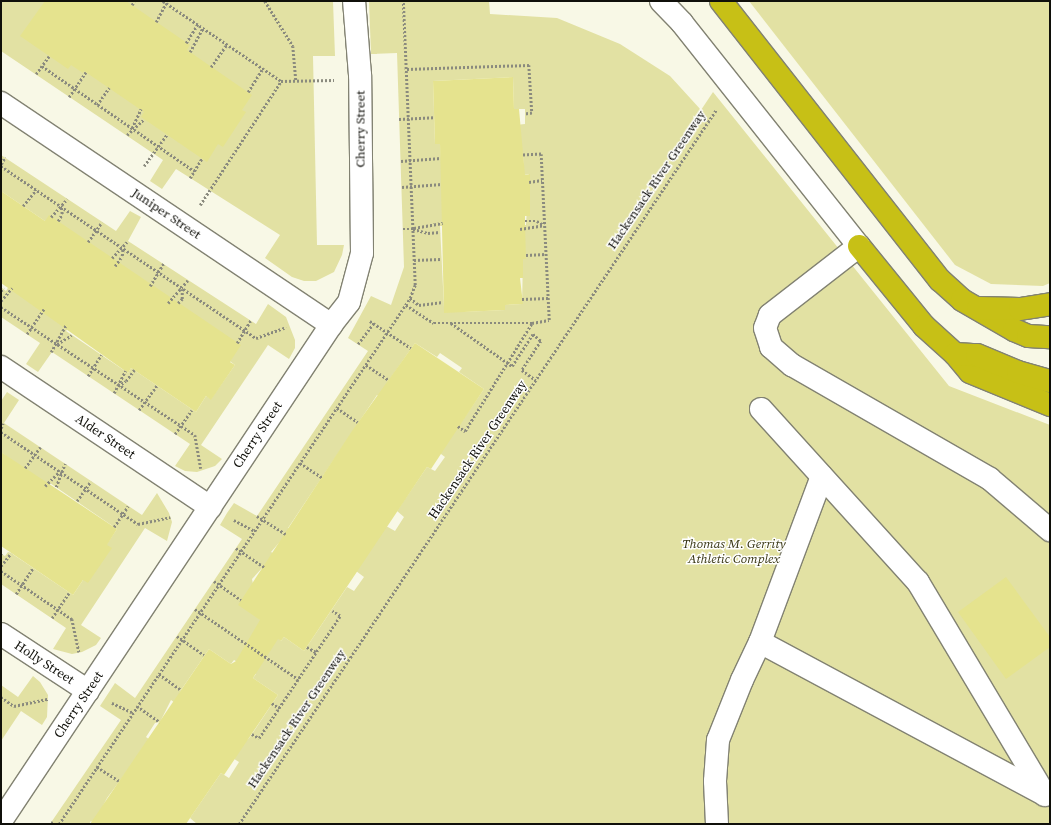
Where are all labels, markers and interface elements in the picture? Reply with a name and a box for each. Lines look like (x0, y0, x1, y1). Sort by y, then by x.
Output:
street label: Cherry Street (353, 90, 369, 168)
street label: Hackensack River Greenway (605, 108, 709, 252)
street label: Juniper Street (128, 185, 204, 243)
street label: Hackensack River Greenway (426, 378, 530, 522)
street label: Cherry Street (230, 399, 286, 471)
street label: Alder Street (72, 411, 138, 463)
park label: Thomas M. Gerrity Athletic Complex (682, 537, 786, 568)
street label: Holly Street (11, 638, 77, 688)
street label: Hackensack River Greenway (245, 647, 349, 791)
street label: Cherry Street (51, 669, 107, 741)

